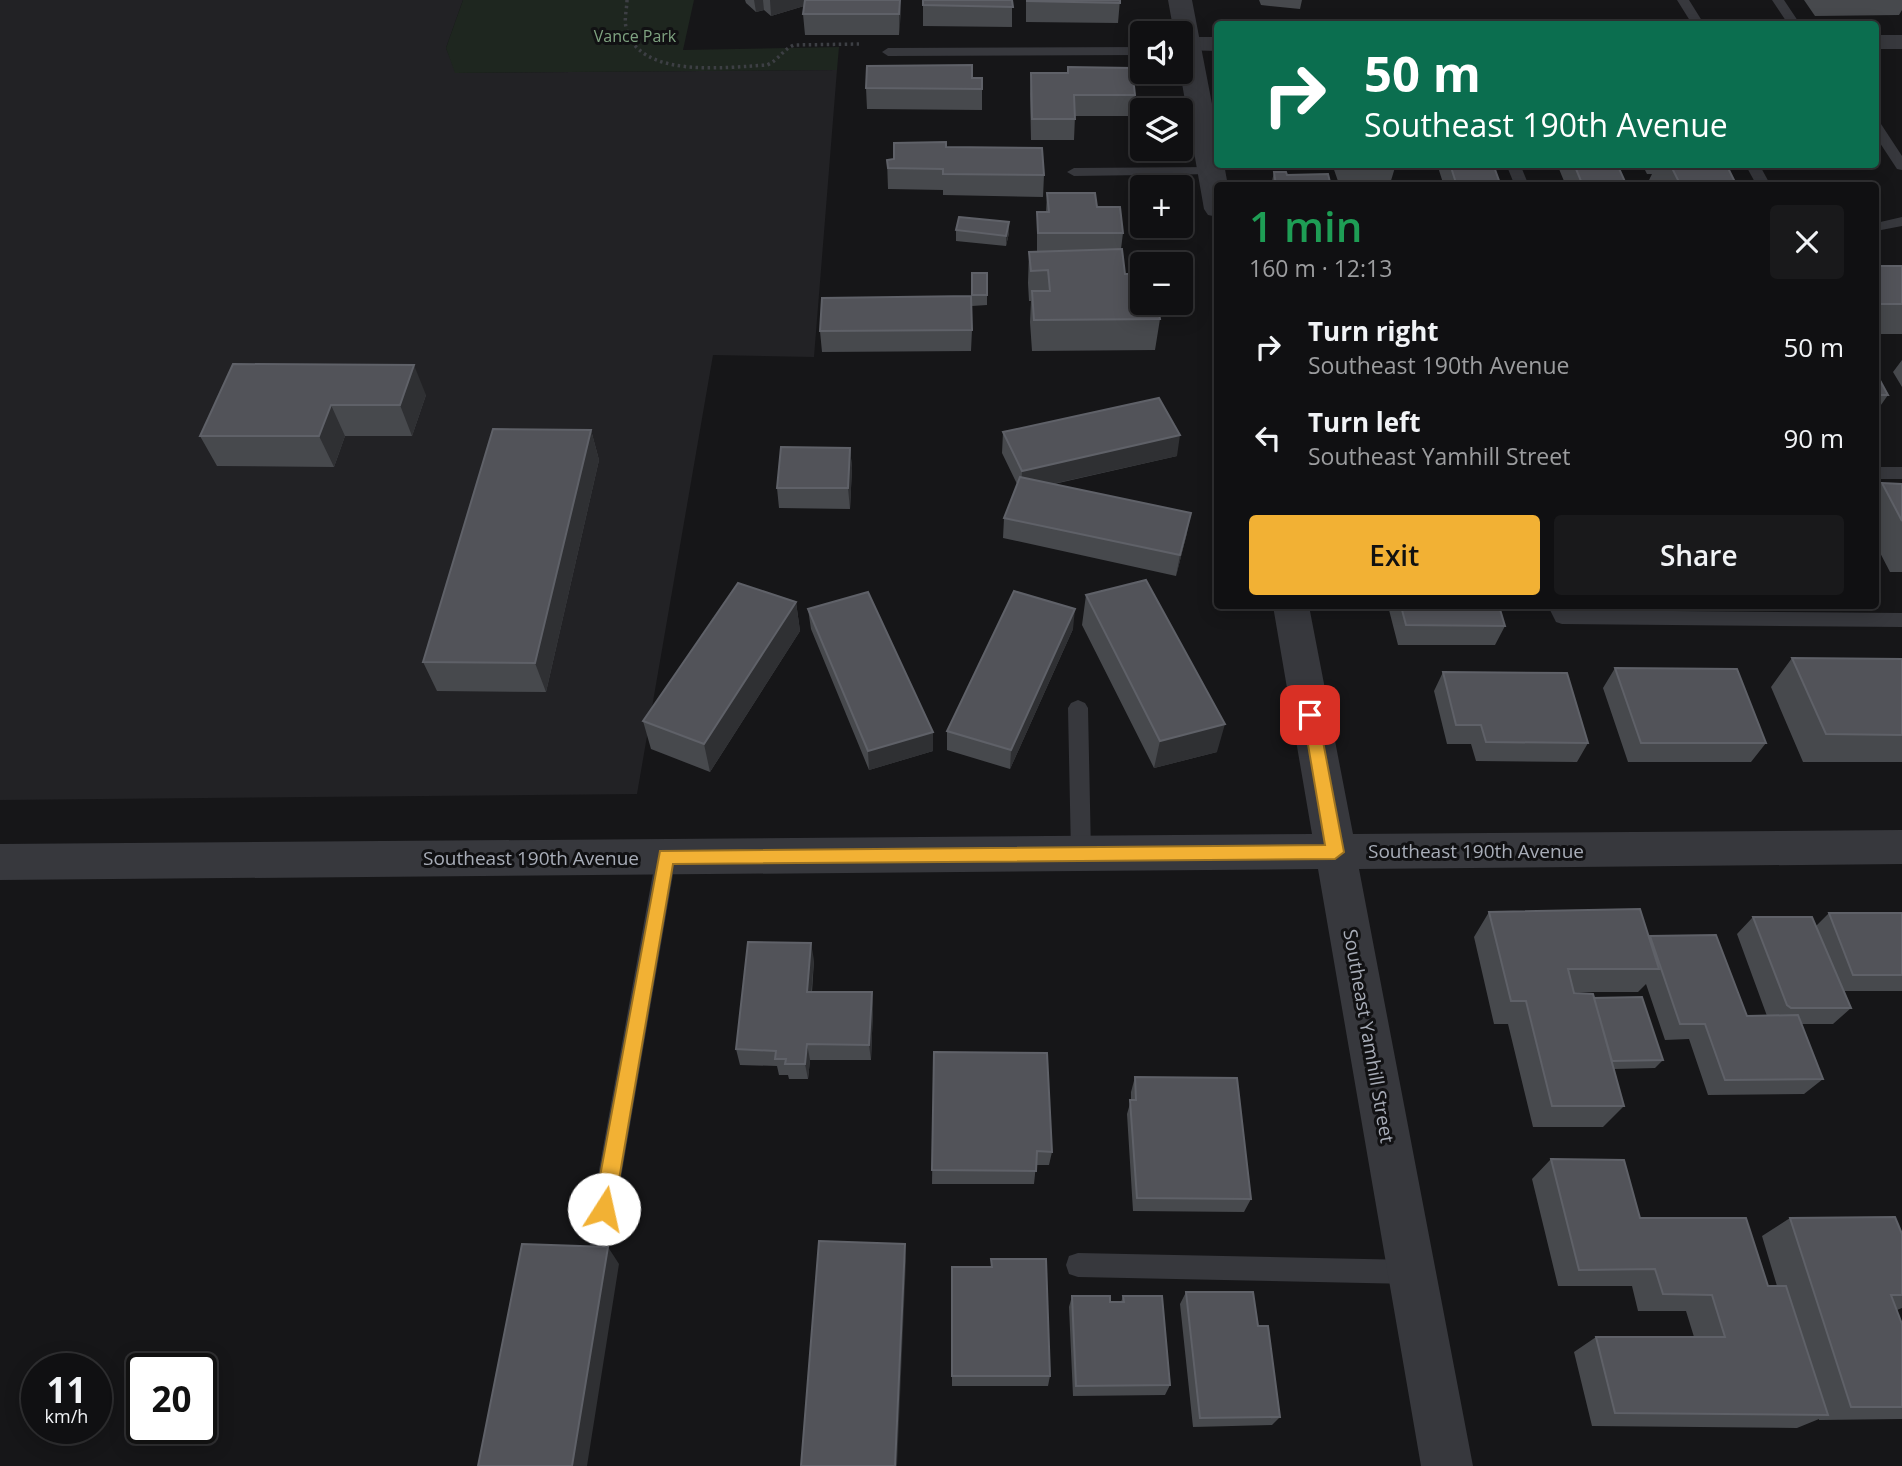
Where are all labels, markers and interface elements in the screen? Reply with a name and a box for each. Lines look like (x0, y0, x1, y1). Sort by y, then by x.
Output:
map controls (1130, 21, 1193, 315)
button: sound (1130, 21, 1193, 84)
park label: Vance Park (594, 25, 677, 47)
text: 50 m (1364, 40, 1481, 106)
icon: right (1249, 49, 1340, 140)
button: layers (1130, 98, 1193, 161)
text: Southeast 190th Avenue (1364, 103, 1728, 146)
button: + (1130, 175, 1193, 238)
text: 1 min (1249, 197, 1362, 254)
button: close (1770, 205, 1844, 279)
button: − (1130, 252, 1193, 315)
text: 160 m · 12:13 (1249, 252, 1392, 284)
text: Turn right (1308, 313, 1439, 349)
icon: right (1249, 328, 1287, 366)
text: 50 m (1783, 329, 1844, 365)
text: Southeast 190th Avenue (1308, 349, 1570, 381)
text: Turn left (1308, 404, 1420, 440)
icon: left (1249, 419, 1287, 457)
text: 90 m (1783, 420, 1844, 456)
text: Southeast Yamhill Street (1308, 440, 1570, 472)
button: Exit (1249, 515, 1540, 595)
button: Share (1554, 515, 1844, 595)
pin (1280, 685, 1340, 745)
icon: arrive (1291, 696, 1329, 734)
street label: Southeast 190th Avenue (1368, 838, 1584, 864)
street label: Southeast 190th Avenue (423, 845, 639, 871)
street label: Southeast Yamhill Street (1337, 927, 1401, 1145)
position arrow (567, 1172, 641, 1246)
speed limit sign: 20 (126, 1353, 217, 1444)
text: 11 (46, 1366, 87, 1413)
text: km/h (45, 1404, 88, 1428)

